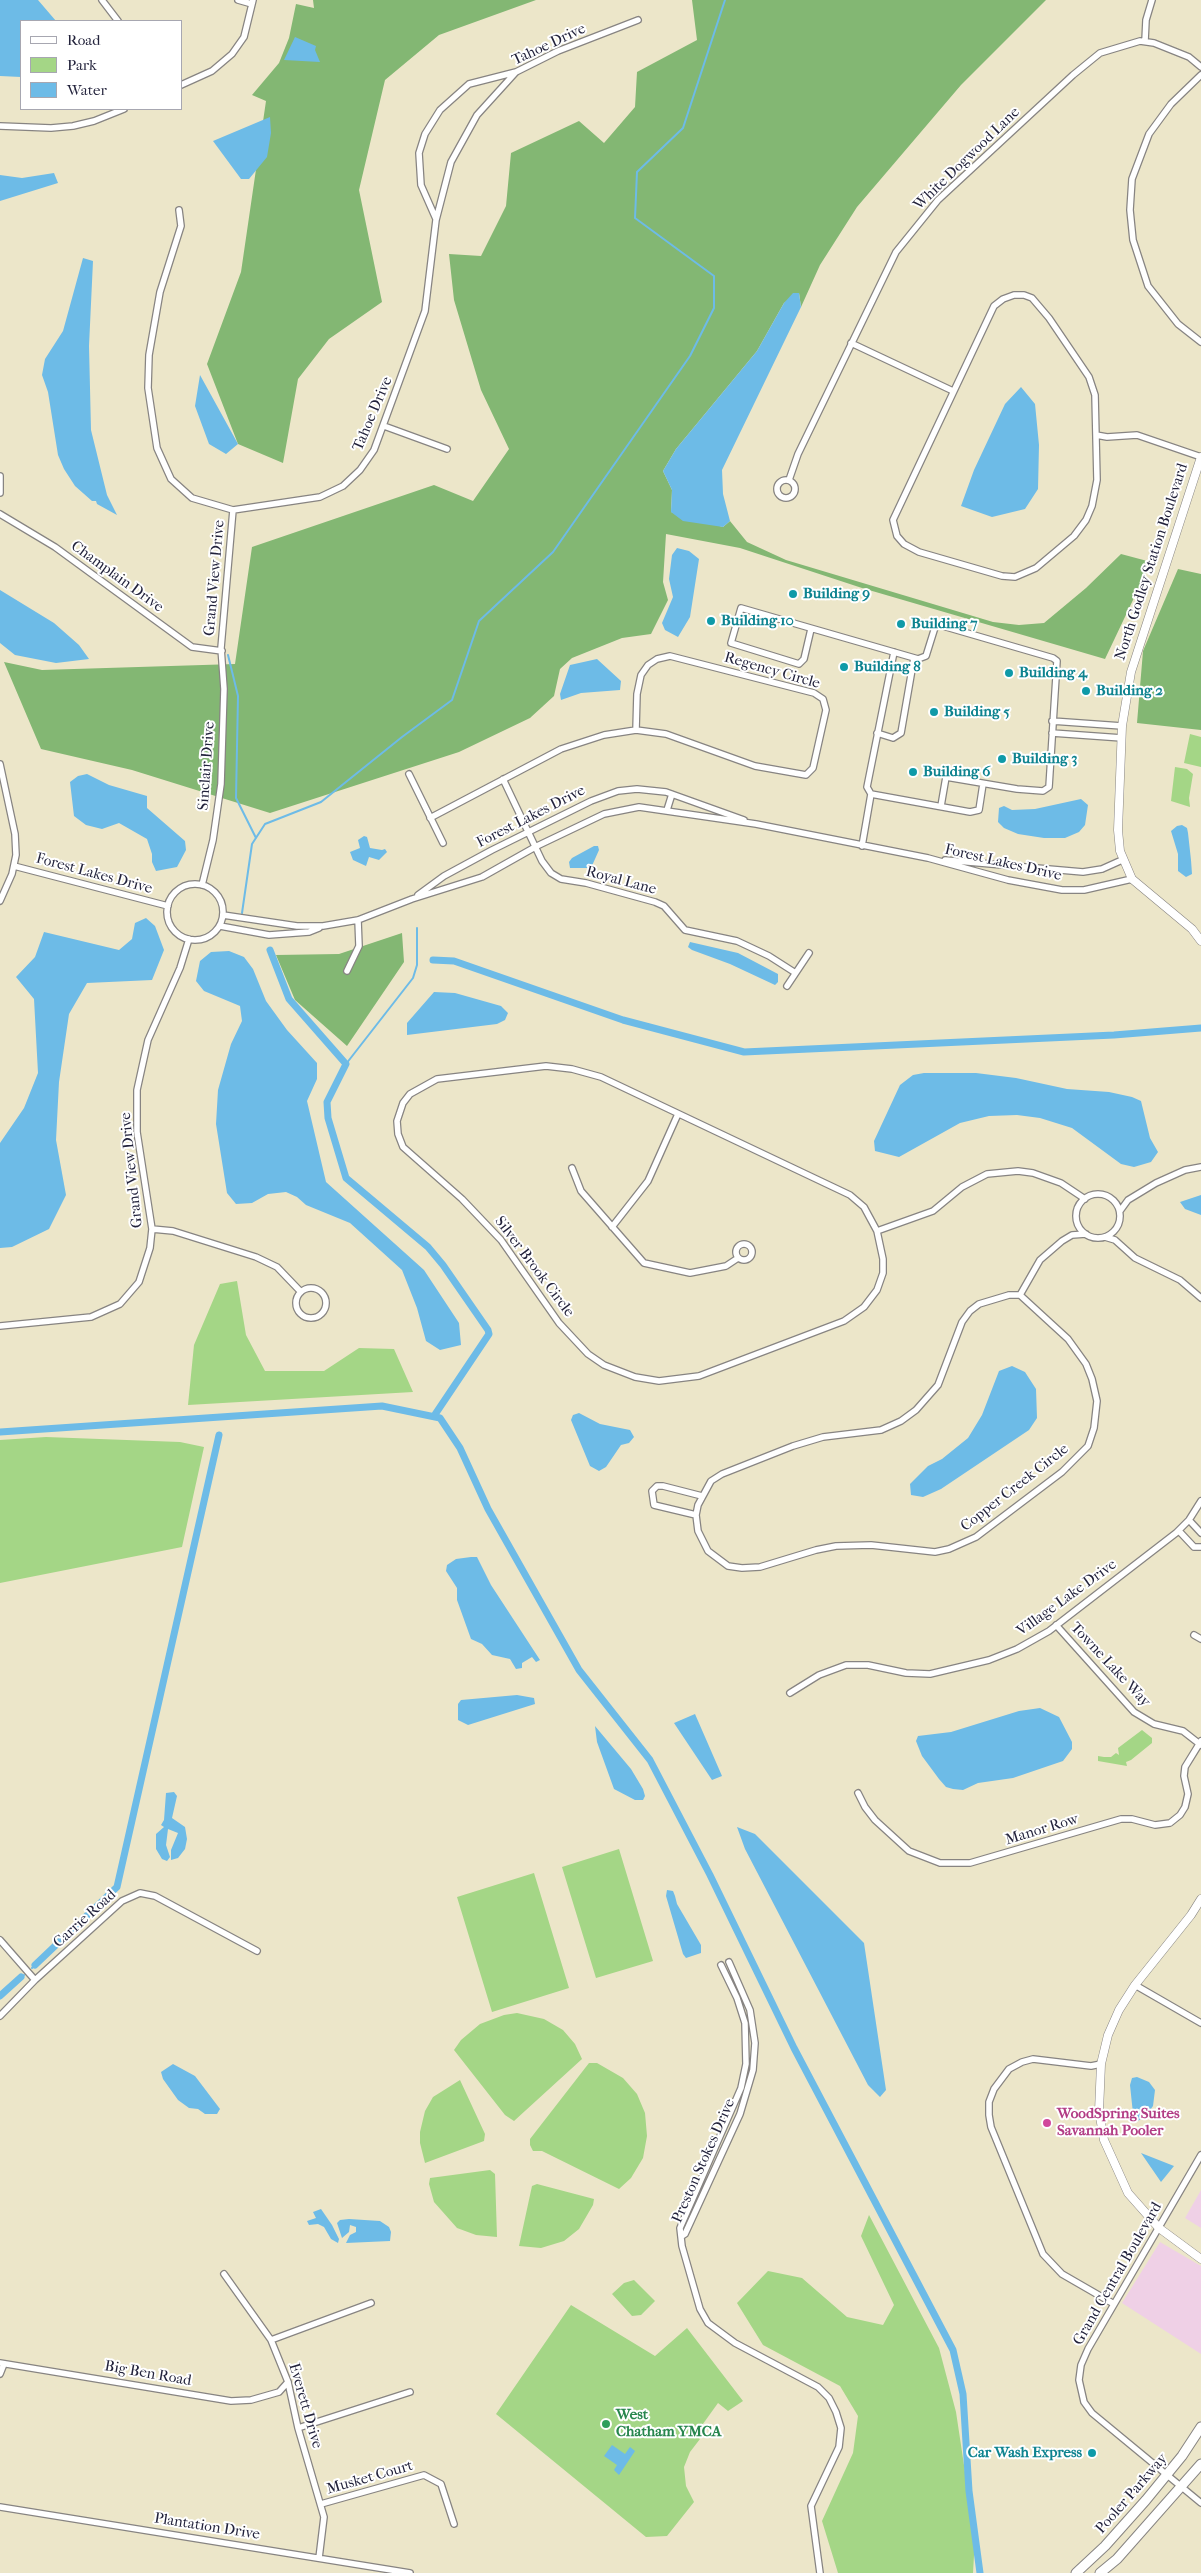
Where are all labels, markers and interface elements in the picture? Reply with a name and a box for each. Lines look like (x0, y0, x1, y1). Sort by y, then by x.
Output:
legend (20, 20, 182, 110)
street label: Tahoe Drive (509, 20, 589, 70)
text: Road (67, 31, 100, 49)
text: Park (67, 56, 97, 74)
text: Water (67, 81, 107, 99)
street label: White Dogwood Lane (910, 104, 1024, 214)
street label: Tahoe Drive (349, 374, 397, 454)
street label: North Godley Station Boulevard (1112, 461, 1192, 663)
street label: Grand View Drive (201, 519, 229, 637)
street label: Champlain Drive (67, 537, 167, 617)
place label: Building 9 (803, 585, 870, 603)
marker: Building 9 (787, 588, 799, 600)
place label: Building 10 (721, 612, 794, 630)
marker: Building 10 (705, 615, 717, 627)
place label: Building 7 (911, 615, 977, 633)
marker: Building 7 (895, 618, 907, 630)
street label: Regency Circle (722, 649, 822, 693)
place label: Building 8 (854, 658, 921, 676)
marker: Building 8 (838, 661, 850, 673)
place label: Building 4 (1019, 664, 1087, 682)
marker: Building 4 (1003, 667, 1015, 679)
place label: Building 2 (1096, 682, 1163, 700)
marker: Building 2 (1080, 685, 1092, 697)
place label: Building 5 (944, 703, 1010, 721)
marker: Building 5 (928, 706, 940, 718)
street label: Sinclair Drive (195, 721, 219, 811)
place label: Building 3 (1012, 750, 1077, 768)
marker: Building 3 (996, 753, 1008, 765)
place label: Building 6 (923, 763, 990, 781)
marker: Building 6 (907, 766, 919, 778)
street label: Forest Lakes Drive (474, 782, 588, 852)
street label: Forest Lakes Drive (943, 841, 1063, 885)
street label: Forest Lakes Drive (34, 850, 154, 898)
street label: Royal Lane (584, 863, 658, 899)
street label: Grand View Drive (117, 1111, 147, 1229)
street label: Silver Brook Circle (490, 1213, 578, 1321)
street label: Copper Creek Circle (958, 1440, 1072, 1536)
street label: Village Lake Drive (1014, 1556, 1120, 1640)
street label: Towne Lake Way (1066, 1619, 1154, 1711)
street label: Manor Row (1003, 1810, 1081, 1850)
street label: Carrie Road (50, 1886, 120, 1952)
street label: Preston Stokes Drive (669, 2096, 739, 2226)
place label: WoodSpring Suites Savannah Pooler (1057, 2105, 1179, 2140)
marker: WoodSpring Suites Savannah Pooler (1041, 2117, 1053, 2129)
street label: Grand Central Boulevard (1070, 2199, 1166, 2349)
street label: Big Ben Road (103, 2358, 193, 2390)
street label: Everett Drive (284, 2361, 326, 2451)
place label: West Chatham YMCA (616, 2406, 722, 2441)
marker: West Chatham YMCA (600, 2418, 612, 2430)
place label: Car Wash Express (968, 2444, 1082, 2462)
marker: Car Wash Express (1086, 2447, 1098, 2459)
street label: Pooler Parkway (1092, 2450, 1172, 2538)
street label: Musket Court (325, 2457, 415, 2499)
street label: Plantation Drive (153, 2510, 261, 2544)

